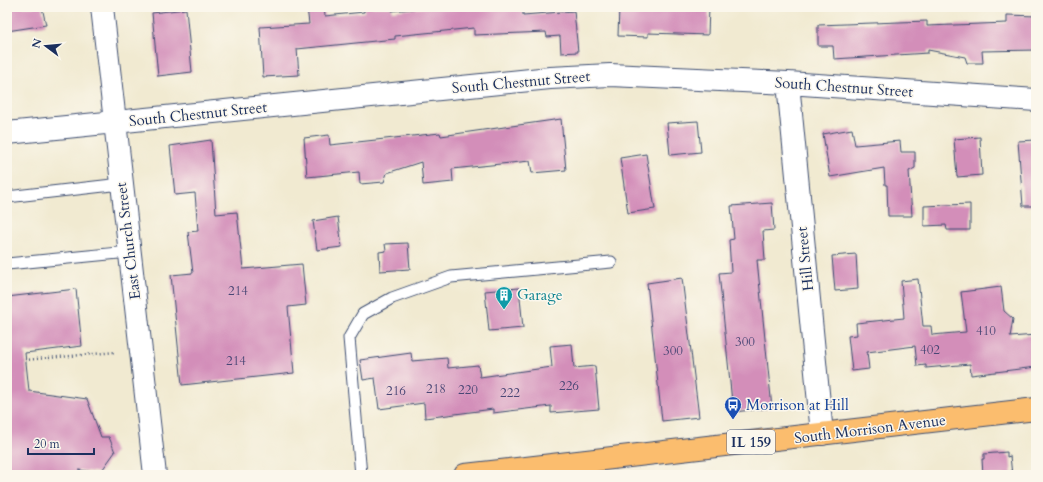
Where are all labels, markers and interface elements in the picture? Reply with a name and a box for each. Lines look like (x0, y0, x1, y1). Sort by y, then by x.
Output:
north arrow (26, 26, 66, 66)
text: N (28, 36, 46, 50)
street label: South Chestnut Street (451, 66, 591, 98)
street label: South Chestnut Street (774, 72, 914, 102)
street label: South Chestnut Street (128, 97, 268, 131)
street label: East Church Street (111, 181, 145, 301)
street label: Hill Street (792, 226, 818, 292)
house number: 214 (228, 282, 248, 300)
building icon: Garage (494, 285, 514, 310)
place label: Garage (517, 285, 563, 305)
house number: 410 (976, 322, 996, 340)
house number: 300 (735, 333, 755, 351)
house number: 402 (920, 341, 940, 359)
house number: 300 (663, 342, 683, 360)
house number: 214 (226, 352, 246, 370)
house number: 226 (559, 377, 579, 395)
house number: 218 (426, 380, 446, 398)
house number: 220 (458, 381, 478, 399)
house number: 216 (386, 382, 406, 400)
house number: 222 (500, 384, 520, 402)
bus stop icon: Morrison at Hill (723, 395, 743, 420)
place label: Morrison at Hill (746, 395, 849, 415)
street label: South Morrison Avenue (793, 410, 947, 448)
scale bar (28, 430, 94, 456)
road number: IL 159 (727, 430, 775, 454)
text: 20 m (34, 436, 61, 452)

